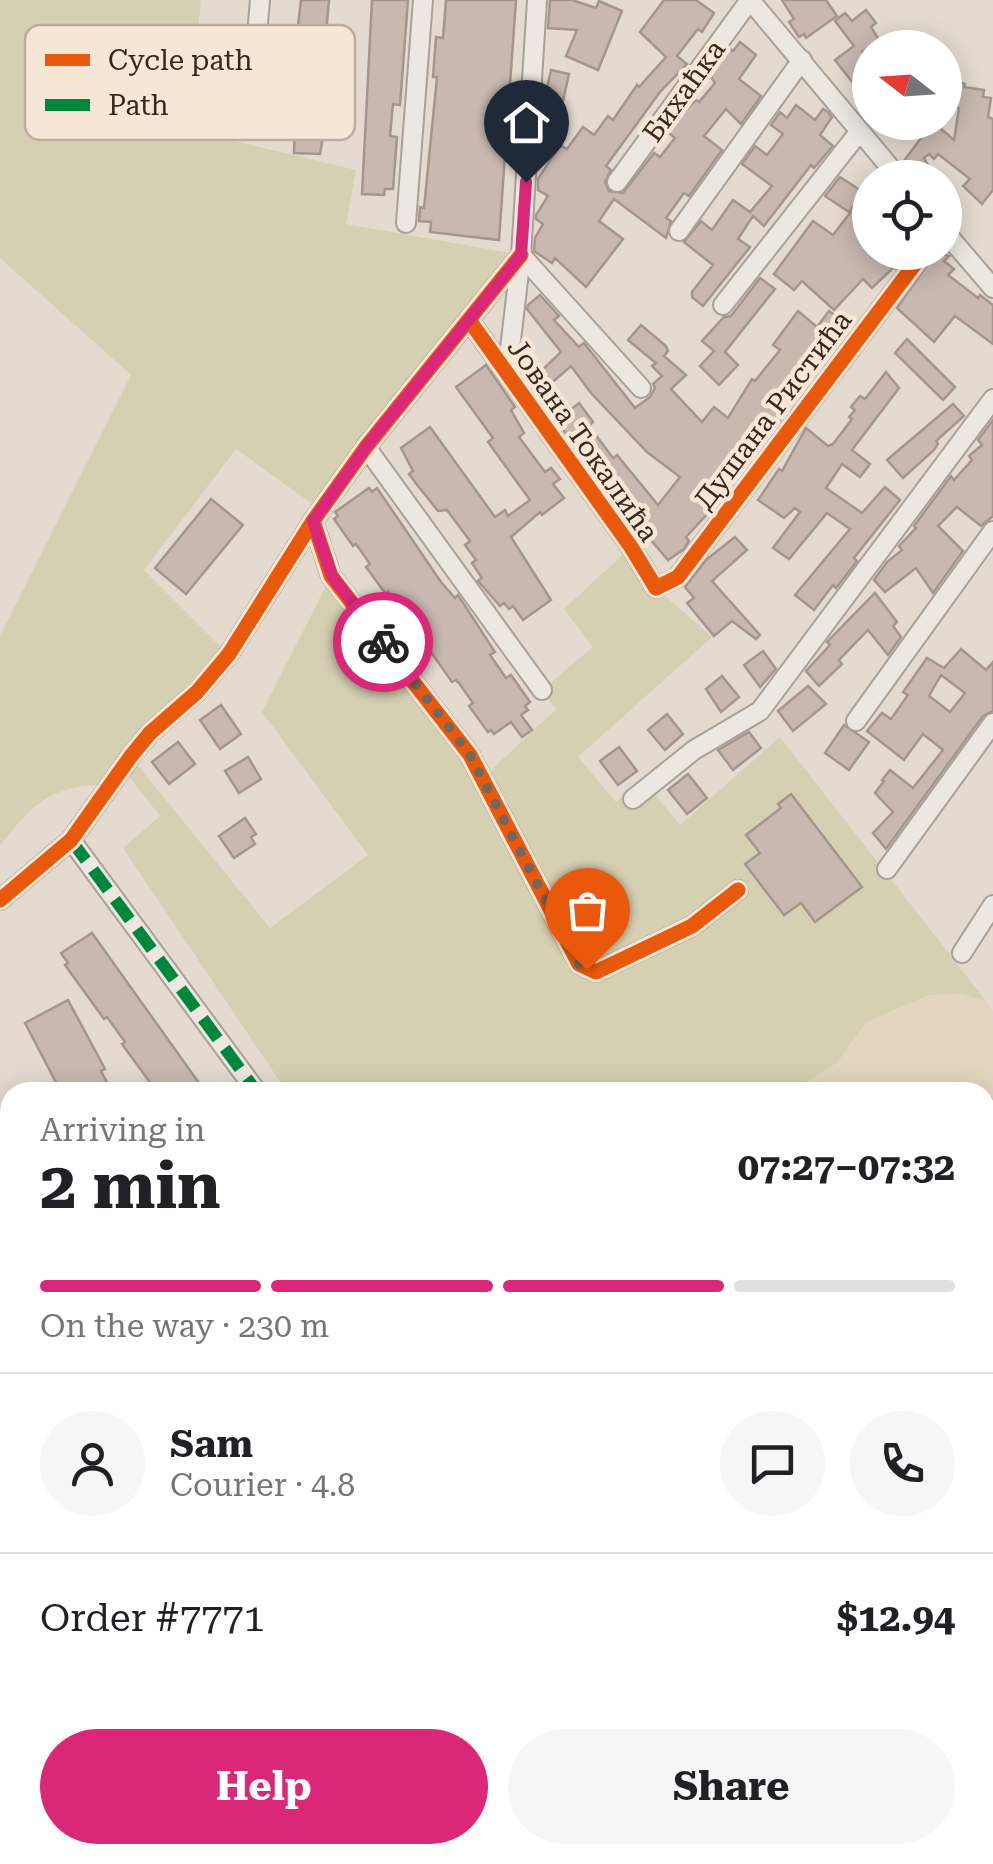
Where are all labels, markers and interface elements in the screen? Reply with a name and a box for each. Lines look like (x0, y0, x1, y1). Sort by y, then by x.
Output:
legend (25, 25, 355, 140)
north arrow (852, 30, 962, 140)
map controls (852, 30, 962, 270)
street label: Бихаћка (636, 34, 732, 148)
text: Cycle path (108, 44, 253, 77)
pin (484, 80, 569, 183)
text: Path (108, 89, 169, 122)
icon: home (499, 95, 554, 150)
button: locate (852, 160, 962, 270)
street label: Душана Ристића (688, 304, 858, 516)
street label: Јована Токалића (501, 332, 665, 548)
courier (333, 592, 433, 692)
icon: bike (356, 615, 411, 670)
pin (545, 868, 630, 971)
icon: bag (560, 883, 615, 938)
text: Arriving in (40, 1111, 205, 1149)
text: 07:27–07:32 (738, 1145, 955, 1189)
text: 2 min (40, 1148, 221, 1224)
text: On the way · 230 m (40, 1307, 329, 1345)
button: person (40, 1411, 145, 1516)
button: chat (720, 1411, 825, 1516)
button: phone (850, 1411, 955, 1516)
text: Sam (170, 1422, 253, 1466)
text: Courier · 4.8 (170, 1466, 355, 1504)
text: Order #7771 (40, 1596, 265, 1640)
text: $12.94 (837, 1596, 955, 1640)
button: Help (40, 1729, 488, 1844)
button: Share (508, 1729, 955, 1844)

